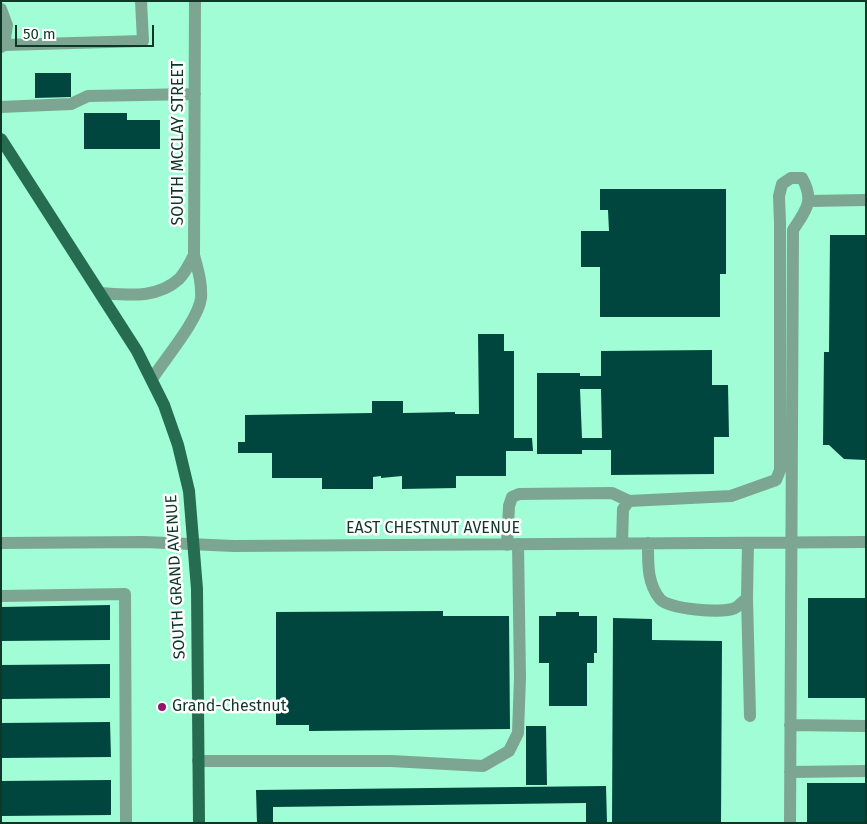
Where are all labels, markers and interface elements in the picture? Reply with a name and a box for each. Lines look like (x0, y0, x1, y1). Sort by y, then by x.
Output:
scale bar (18, 15, 156, 47)
text: 50 m (23, 25, 56, 43)
street label: SOUTH MCCLAY STREET (169, 61, 189, 225)
street label: SOUTH GRAND AVENUE (162, 494, 190, 660)
street label: EAST CHESTNUT AVENUE (346, 519, 520, 539)
place label: Grand-Chestnut (172, 697, 286, 717)
marker: Grand-Chestnut (156, 701, 168, 713)

